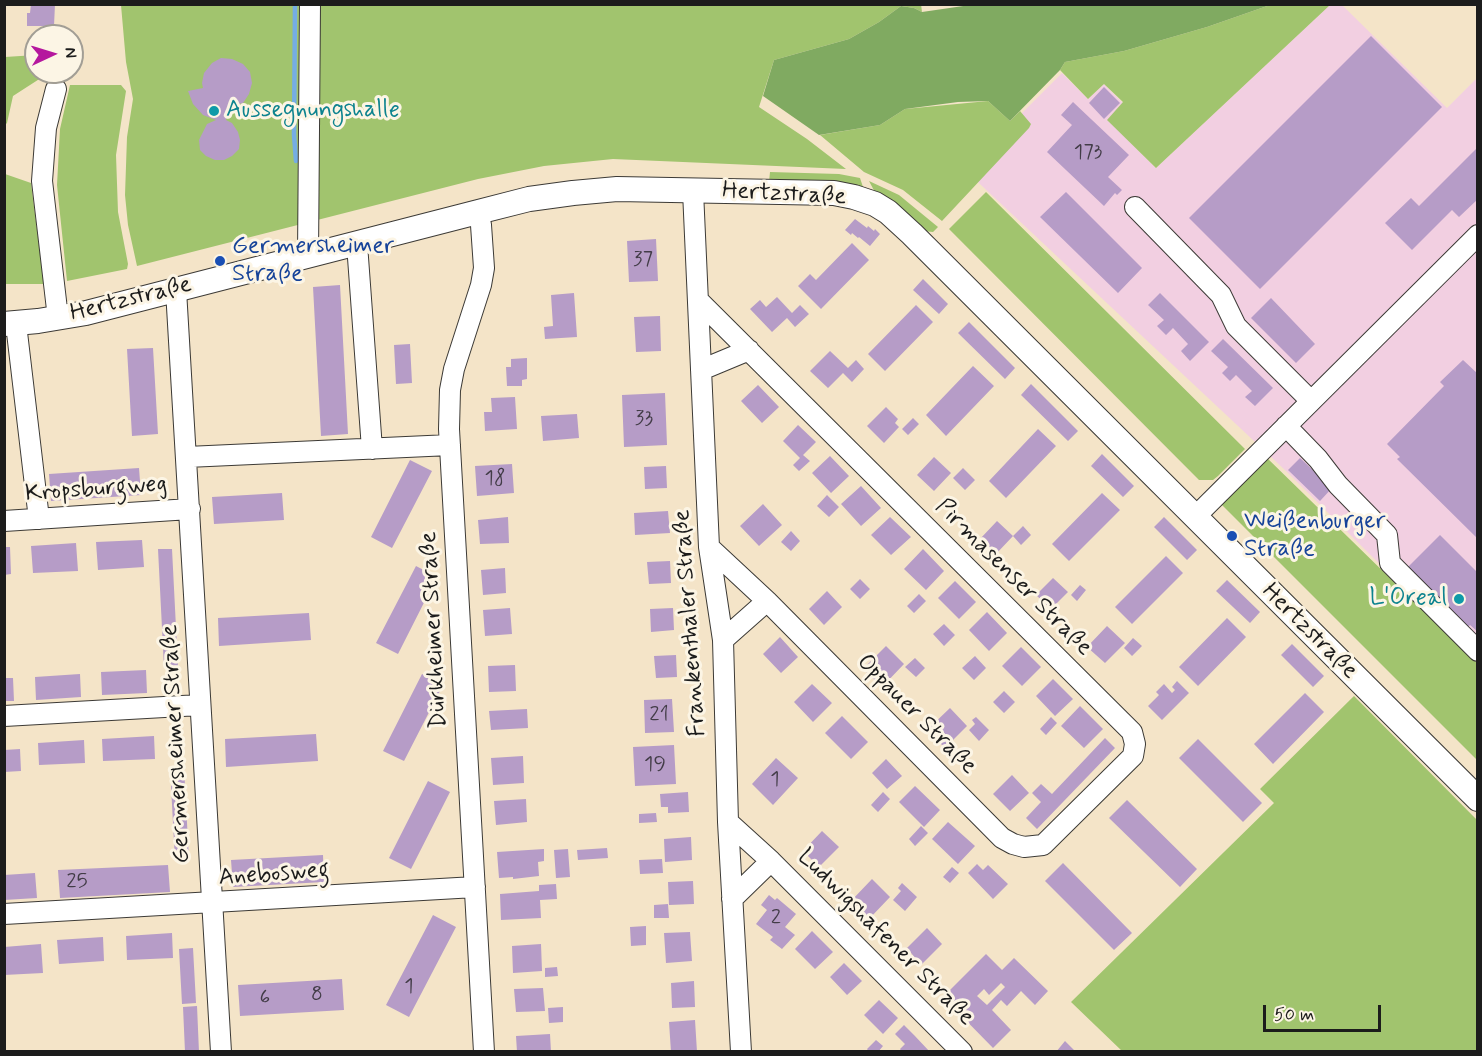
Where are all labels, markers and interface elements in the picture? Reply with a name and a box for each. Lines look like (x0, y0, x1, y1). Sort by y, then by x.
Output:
north arrow (24, 24, 84, 84)
text: N (60, 47, 81, 59)
place label: Aussegnungshalle (226, 97, 400, 125)
marker: Aussegnungshalle (207, 104, 221, 118)
house number: 173 (1074, 141, 1102, 167)
street label: Hertzstraße (721, 177, 847, 213)
place label: Germersheimer Straße (232, 233, 394, 289)
house number: 37 (633, 248, 653, 274)
marker: Germersheimer Straße (213, 254, 227, 268)
street label: Hertzstraße (67, 271, 195, 329)
house number: 33 (635, 407, 653, 433)
house number: 18 (485, 467, 505, 493)
street label: Kropsburgweg (24, 471, 168, 509)
street label: Pirmasenser Straße (928, 493, 1098, 663)
place label: Weißenburger Straße (1244, 508, 1386, 564)
street label: Frankenthaler Straße (669, 509, 713, 737)
marker: Weißenburger Straße (1225, 529, 1239, 543)
street label: Dürkheimer Straße (415, 531, 455, 729)
street label: Hertzstraße (1255, 578, 1363, 686)
place label: L'Oreal (1370, 585, 1447, 613)
marker: L'Oreal (1452, 592, 1466, 606)
street label: Germersheimer Straße (156, 624, 198, 864)
street label: Oppauer Straße (850, 649, 982, 781)
house number: 21 (649, 703, 669, 729)
house number: 19 (644, 753, 666, 779)
house number: 1 (770, 768, 780, 794)
street label: Ludwigshafener Straße (790, 843, 980, 1033)
street label: Anebosweg (218, 857, 330, 893)
house number: 25 (66, 870, 88, 896)
house number: 2 (771, 906, 781, 932)
house number: 1 (404, 975, 414, 1001)
house number: 8 (311, 983, 323, 1009)
house number: 6 (260, 986, 270, 1012)
scale bar (1266, 993, 1384, 1031)
text: 50 m (1274, 1003, 1314, 1027)

